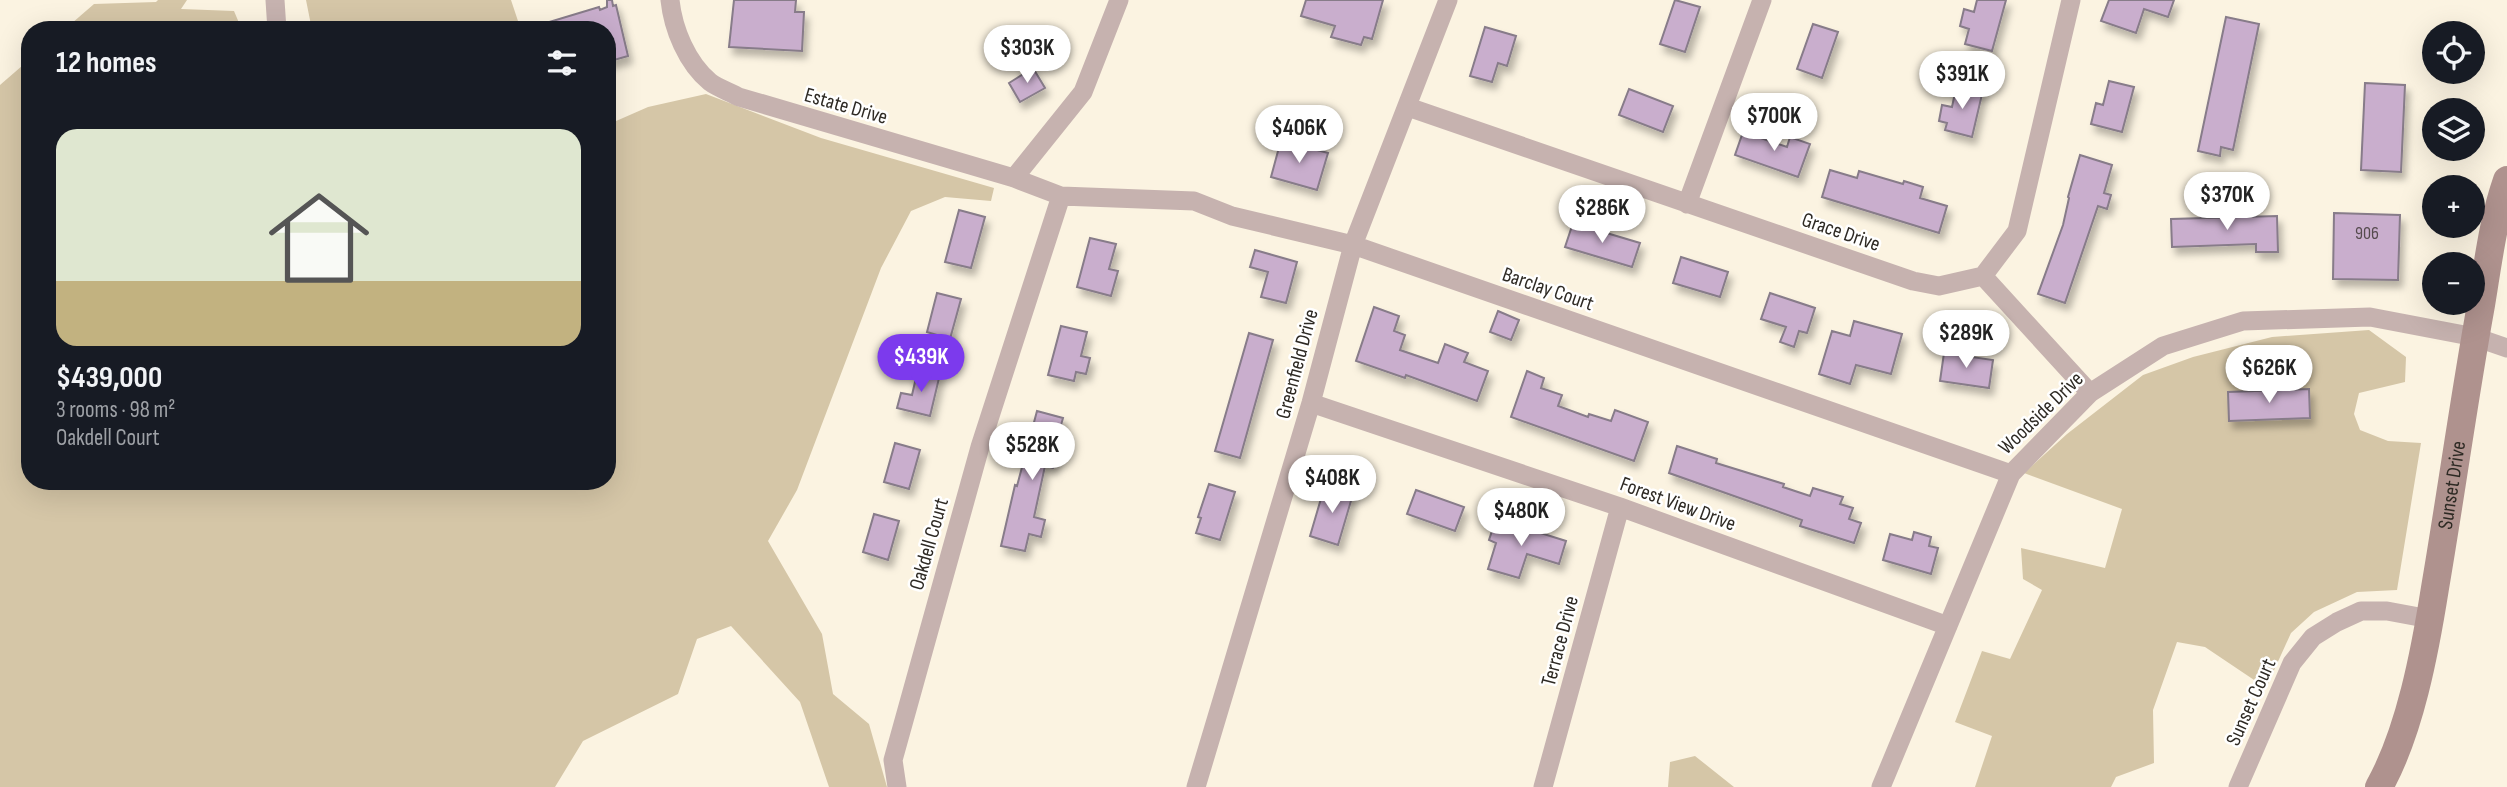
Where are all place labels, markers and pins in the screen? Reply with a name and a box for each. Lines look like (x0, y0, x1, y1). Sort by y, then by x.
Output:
pin: $303K (978, 25, 1076, 85)
pin: $391K (1913, 52, 2011, 111)
pin: $700K (1725, 94, 1823, 153)
pin: $406K (1250, 106, 1348, 165)
pin: $370K (2178, 173, 2276, 232)
pin: $286K (1553, 186, 1651, 245)
pin: $289K (1917, 310, 2015, 370)
pin: $439K (872, 334, 970, 394)
pin: $626K (2220, 346, 2318, 405)
pin: $528K (983, 422, 1081, 482)
pin: $408K (1283, 456, 1381, 515)
pin: $480K (1472, 489, 1570, 548)

